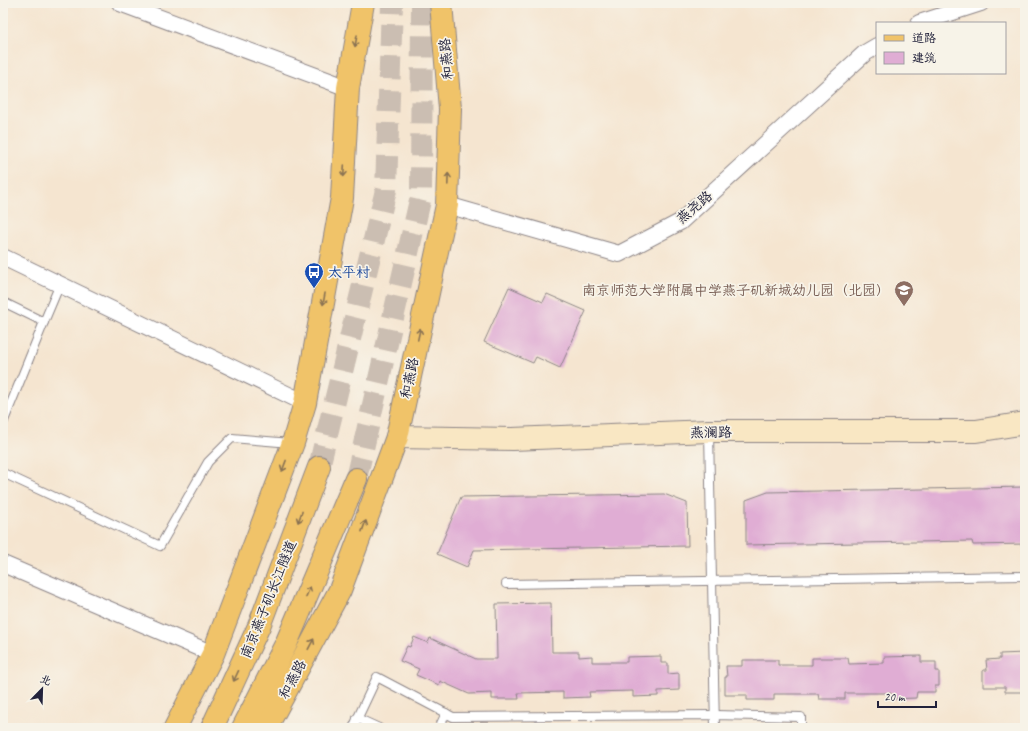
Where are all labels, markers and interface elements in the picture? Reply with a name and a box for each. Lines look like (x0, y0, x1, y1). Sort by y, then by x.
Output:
legend (876, 22, 1006, 74)
text: 道路 (912, 30, 936, 46)
one-way arrow (352, 35, 360, 48)
street label: 和燕路 (436, 37, 457, 81)
text: 建筑 (912, 50, 936, 66)
one-way arrow (340, 164, 347, 177)
one-way arrow (444, 173, 451, 186)
street label: 燕尧路 (673, 187, 716, 227)
bus stop icon: 太平村 (303, 261, 325, 289)
place label: 太平村 (328, 264, 370, 281)
school or university icon: 南京师范大学附属中学燕子矶新城幼儿园（北园） (893, 279, 915, 307)
place label: 南京师范大学附属中学燕子矶新城幼儿园（北园） (582, 282, 890, 299)
one-way arrow (320, 292, 328, 305)
one-way arrow (415, 328, 423, 341)
street label: 和燕路 (397, 356, 422, 400)
street label: 燕澜路 (690, 424, 732, 441)
one-way arrow (280, 459, 288, 471)
one-way arrow (296, 511, 304, 523)
one-way arrow (360, 520, 368, 532)
street label: 南京燕子矶长江隧道 (237, 538, 300, 661)
one-way arrow (305, 586, 312, 598)
one-way arrow (308, 638, 315, 650)
street label: 和燕路 (275, 657, 310, 702)
north arrow (22, 669, 62, 709)
one-way arrow (232, 670, 239, 682)
text: 北 (38, 671, 54, 688)
scale bar (878, 683, 936, 709)
text: 20 m (884, 689, 906, 705)

